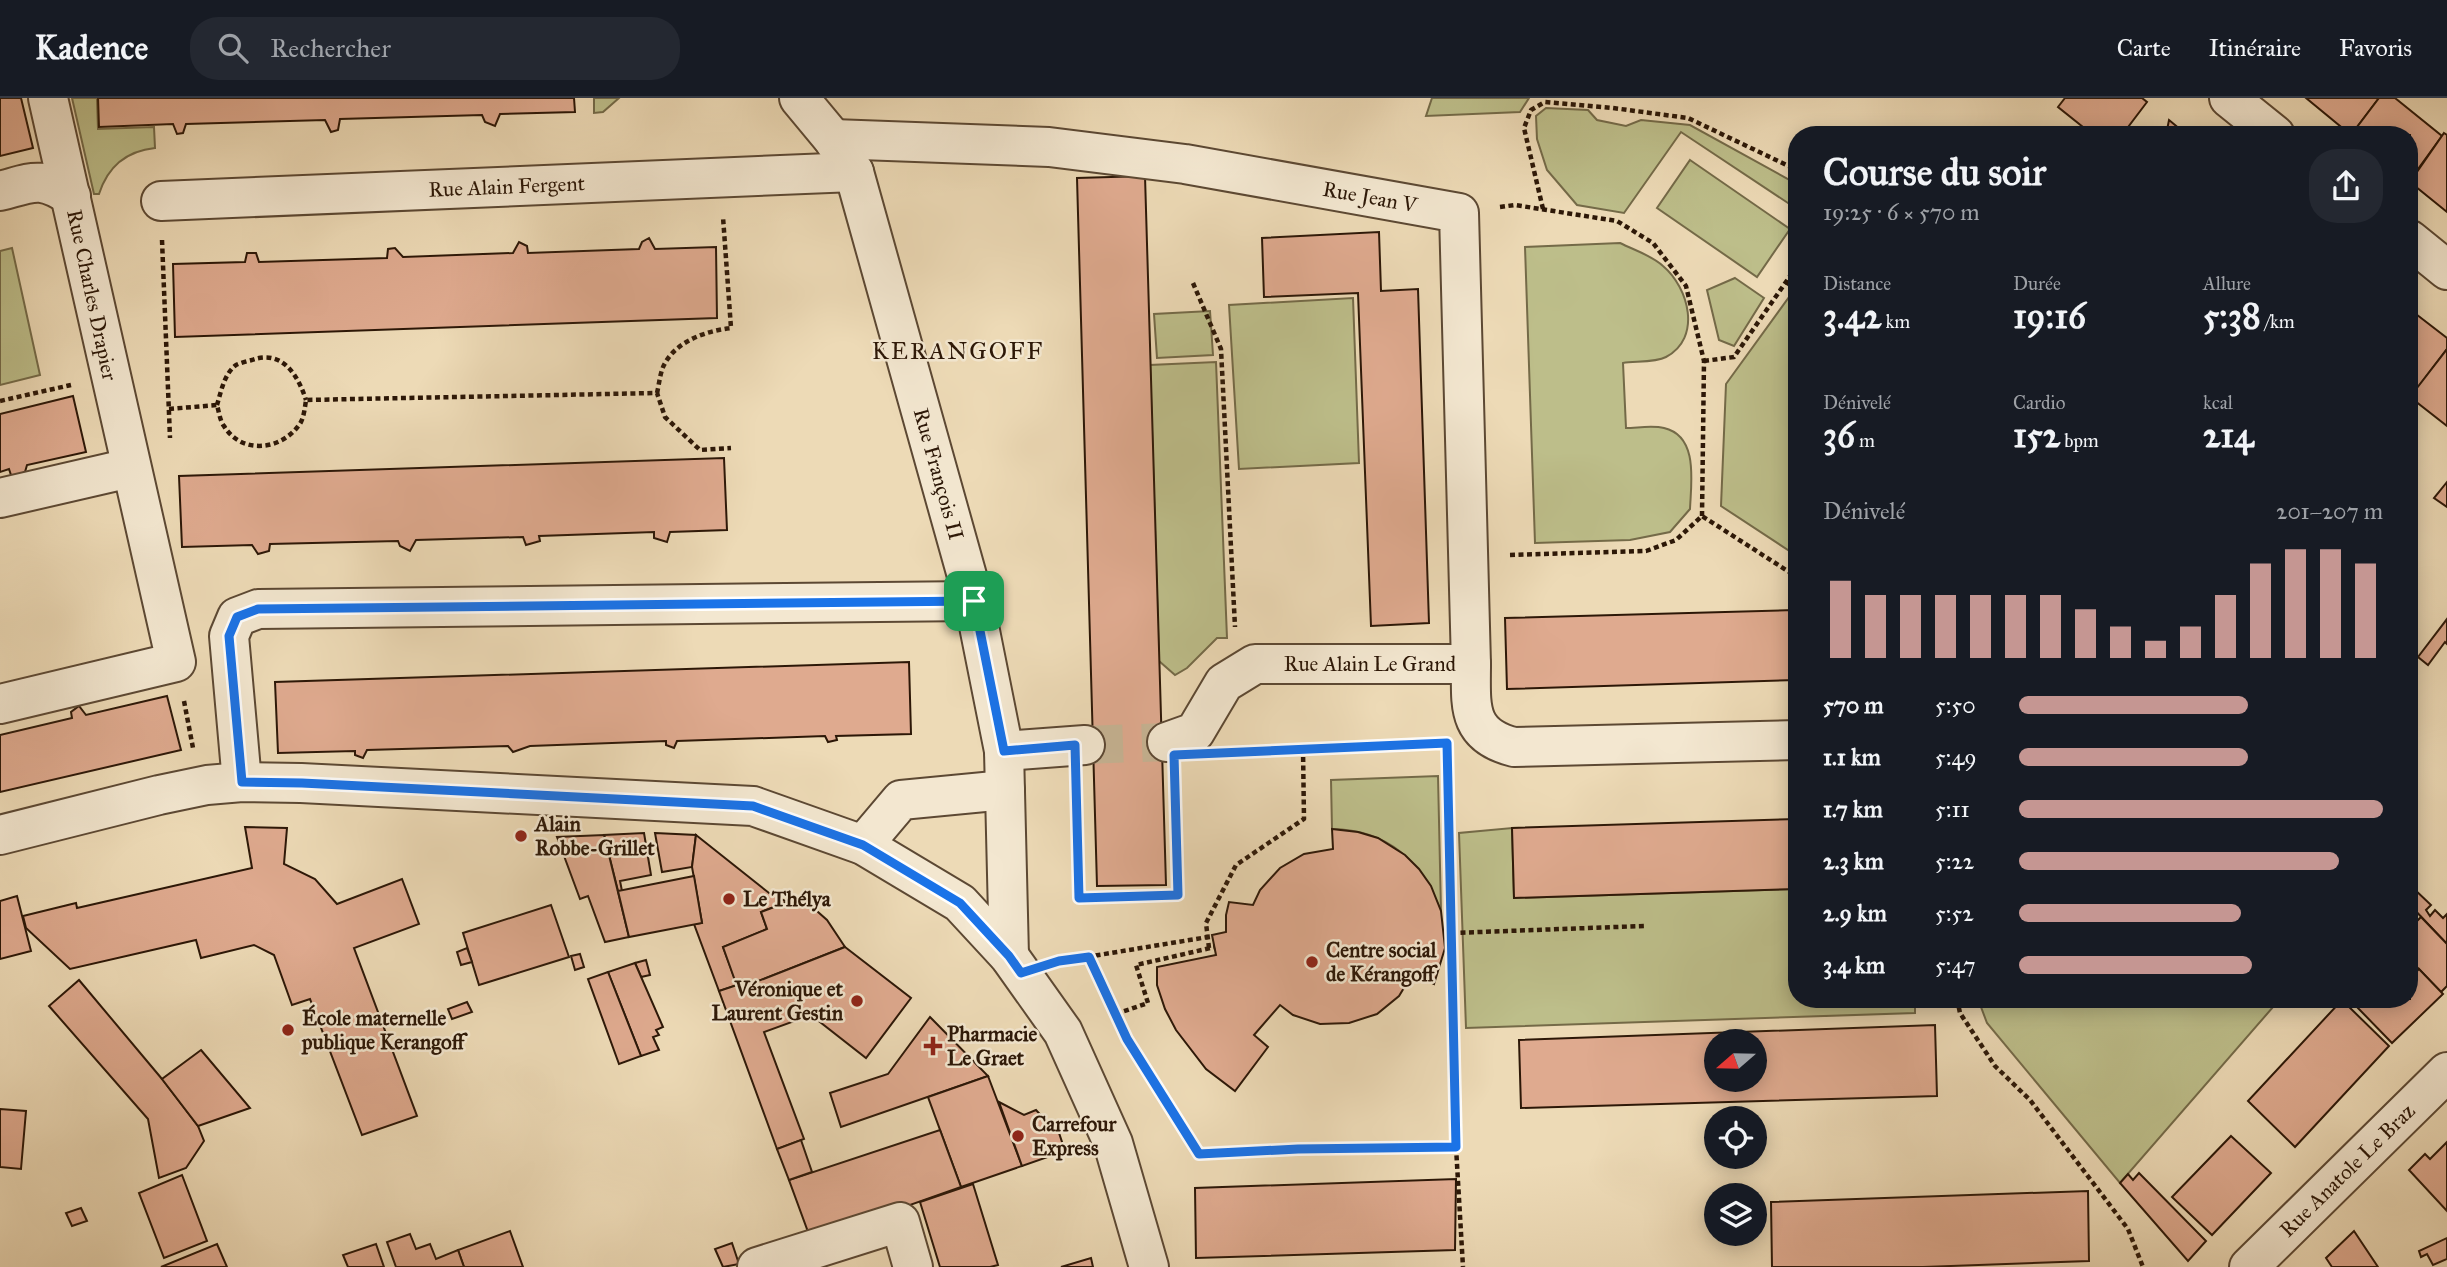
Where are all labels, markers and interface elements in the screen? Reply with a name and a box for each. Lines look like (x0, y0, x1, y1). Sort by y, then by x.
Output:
search box (190, 17, 680, 80)
text: Kadence (35, 28, 148, 68)
icon: search (214, 29, 252, 67)
text: Rechercher (270, 32, 391, 64)
text: Carte (2117, 33, 2171, 63)
text: Itinéraire (2209, 33, 2301, 63)
text: Favoris (2339, 33, 2412, 63)
text: Course du soir (1823, 149, 2046, 195)
button: share (2309, 149, 2383, 223)
street label: Rue Alain Fergent (428, 170, 586, 203)
street label: Rue Jean V (1321, 176, 1420, 218)
text: 19:25 · 6 × 570 m (1823, 198, 1980, 226)
street label: Rue Charles Drapier (61, 207, 123, 383)
text: Distance (1823, 272, 1891, 295)
text: Durée (2013, 272, 2061, 295)
text: Allure (2203, 272, 2251, 295)
text: 3.42 (1823, 295, 1881, 338)
text: 19:16 (2013, 295, 2086, 338)
text: 5:38 (2203, 295, 2261, 338)
text: km (1881, 310, 1910, 333)
text: /km (2261, 310, 2295, 333)
district label: KERANGOFF (872, 336, 1044, 366)
text: Dénivelé (1823, 391, 1891, 414)
text: Cardio (2013, 391, 2065, 414)
text: kcal (2203, 391, 2233, 414)
street label: Rue François II (908, 405, 969, 543)
text: 36 (1823, 414, 1855, 457)
text: 152 (2013, 414, 2060, 457)
text: 214 (2203, 414, 2254, 457)
text: m (1855, 429, 1875, 452)
text: bpm (2060, 429, 2099, 452)
text: Dénivelé (1823, 497, 1905, 525)
text: 201–207 m (2276, 497, 2383, 525)
pin (944, 571, 1004, 631)
icon: arrive (955, 582, 993, 620)
street label: Rue Alain Le Grand (1284, 651, 1457, 677)
text: 570 m (1823, 691, 1884, 719)
text: 5:50 (1935, 691, 1976, 719)
text: 1.1 km (1823, 743, 1881, 771)
text: 5:49 (1935, 743, 1977, 771)
text: 1.7 km (1823, 795, 1883, 823)
text: 5:11 (1935, 795, 1970, 823)
place label: Alain Robbe-Grillet (533, 811, 655, 861)
marker: Alain Robbe-Grillet (513, 828, 529, 844)
text: 2.3 km (1823, 847, 1884, 875)
text: 5:22 (1935, 847, 1974, 875)
place label: Le Thélya (743, 886, 832, 912)
marker: Le Thélya (721, 891, 737, 907)
text: 2.9 km (1823, 899, 1887, 927)
text: 5:52 (1935, 899, 1974, 927)
place label: Centre social de Kérangoff (1326, 937, 1439, 987)
text: 3.4 km (1823, 951, 1885, 979)
text: 5:47 (1935, 951, 1976, 979)
marker: Centre social de Kérangoff (1304, 954, 1320, 970)
place label: Véronique et Laurent Gestin (711, 976, 844, 1026)
marker: Véronique et Laurent Gestin (849, 993, 865, 1009)
place label: École maternelle publique Kerangoff (301, 1004, 469, 1055)
place label: Pharmacie Le Graet (947, 1021, 1037, 1071)
marker: École maternelle publique Kerangoff (280, 1022, 296, 1038)
north arrow (1704, 1029, 1768, 1092)
map controls (1704, 1029, 1767, 1246)
marker: Pharmacie Le Graet (925, 1038, 941, 1054)
street label: Rue Anatole Le Braz (2274, 1098, 2421, 1242)
button: locate (1704, 1106, 1767, 1169)
place label: Carrefour Express (1032, 1111, 1117, 1161)
marker: Carrefour Express (1010, 1128, 1026, 1144)
button: layers (1704, 1183, 1767, 1246)

